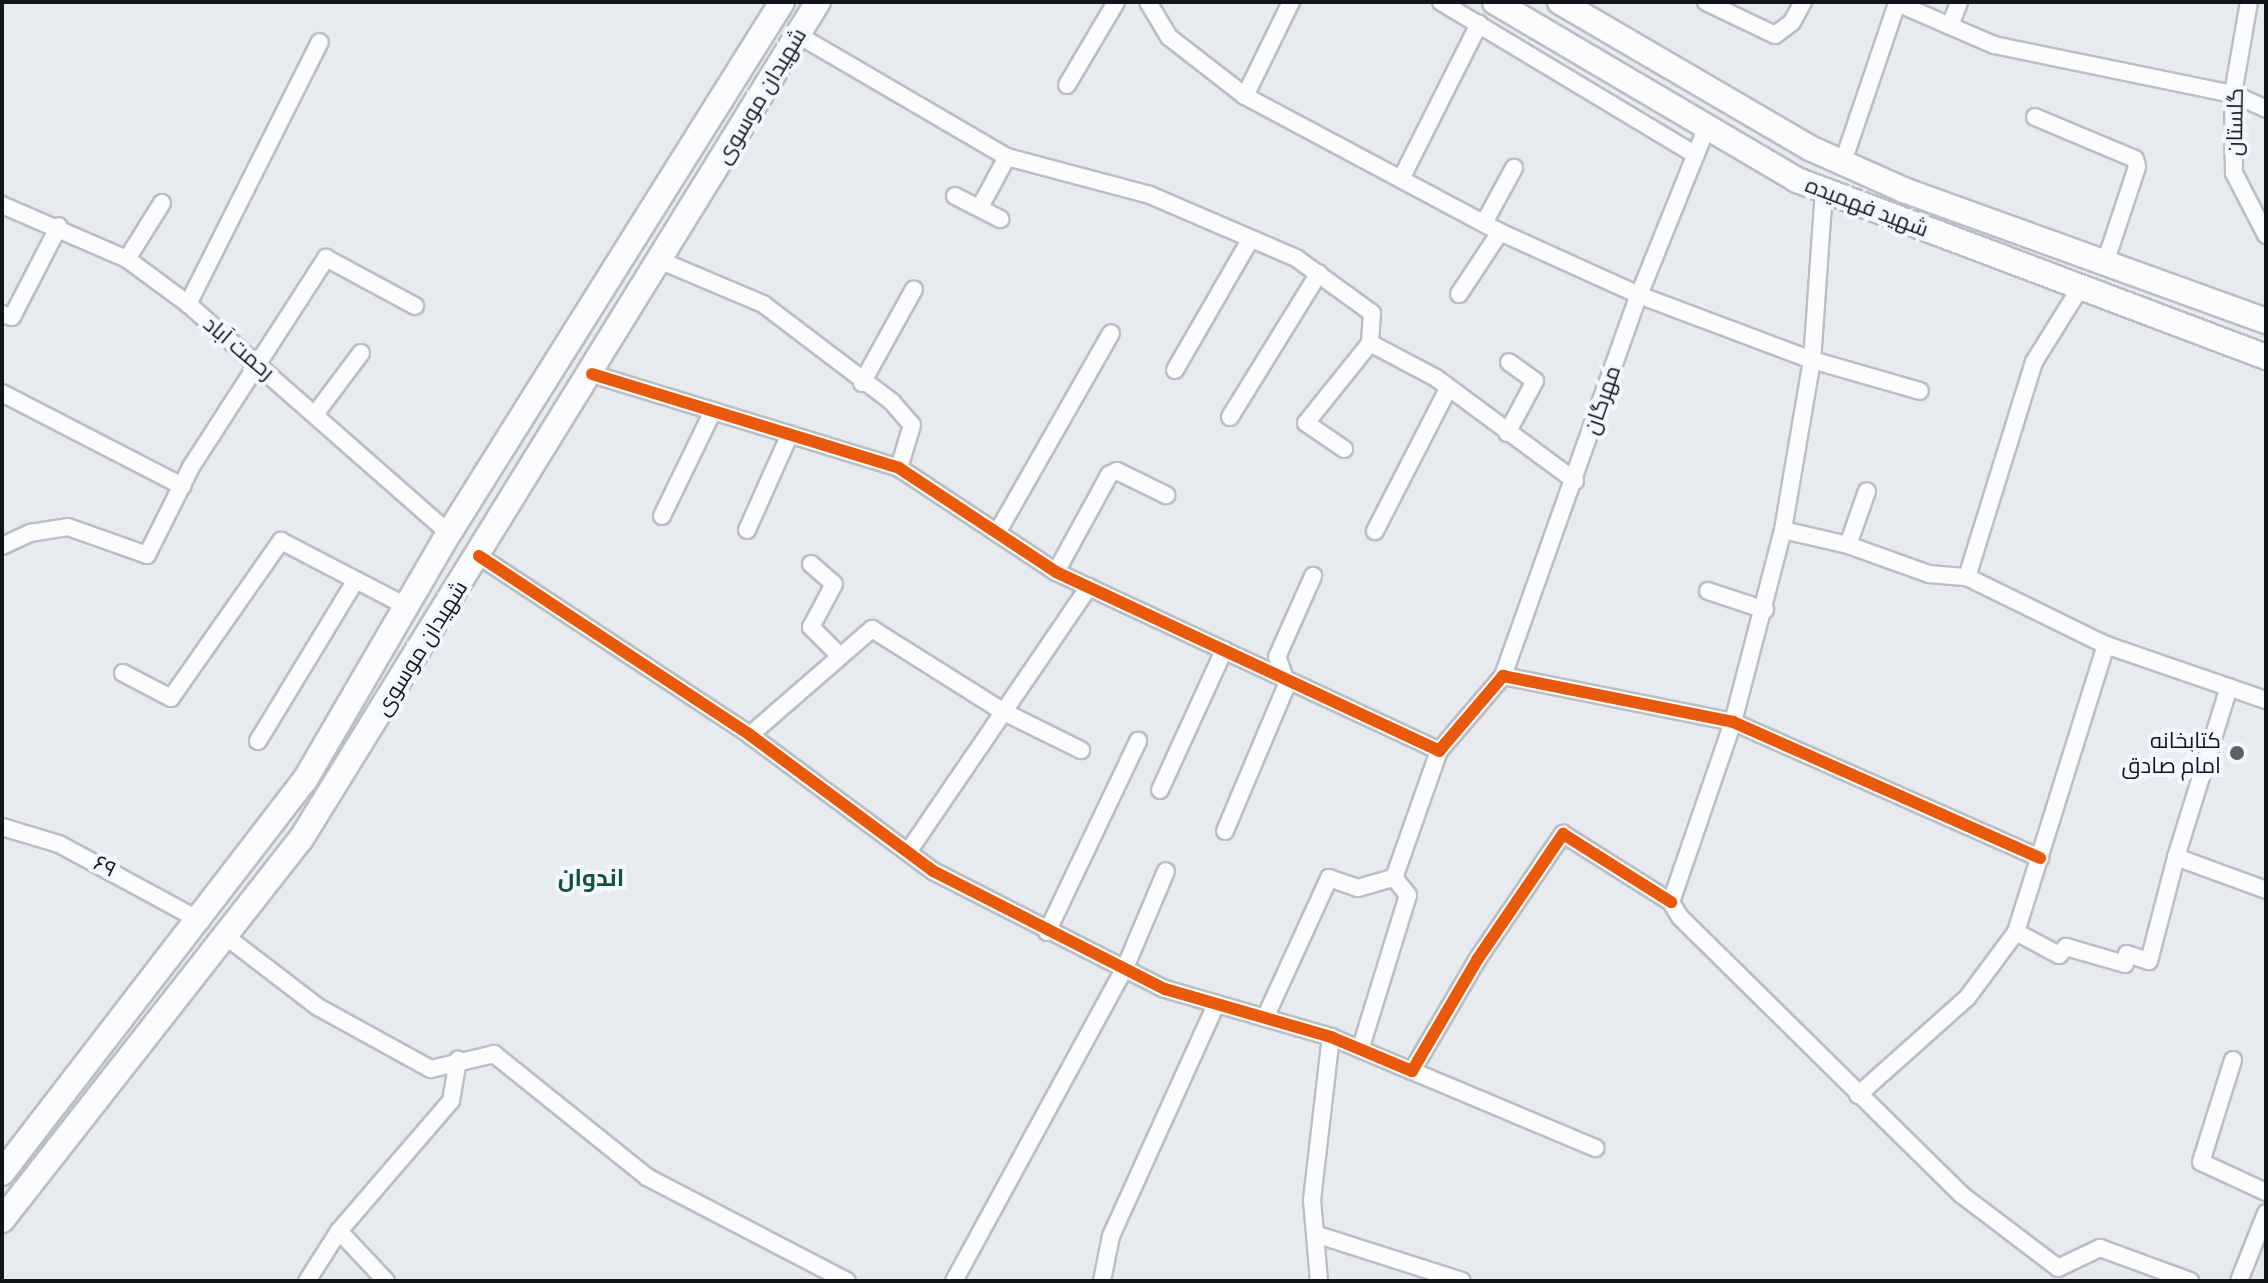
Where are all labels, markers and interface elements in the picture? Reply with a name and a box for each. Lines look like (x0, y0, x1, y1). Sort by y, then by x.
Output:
street label: شهیدان موسوی (710, 23, 812, 169)
street label: گلستان (2221, 88, 2249, 156)
street label: شهید فهمیده (1802, 171, 1932, 243)
street label: رحمت آباد (198, 311, 280, 385)
street label: مهرگان (1578, 362, 1626, 438)
street label: شهیدان موسوی (369, 576, 473, 720)
place label: کتابخانه امام صادق (2122, 727, 2221, 778)
marker: کتابخانه امام صادق (2228, 744, 2246, 762)
street label: ۶۹ (89, 849, 121, 883)
district label: اندوان (558, 864, 624, 892)

